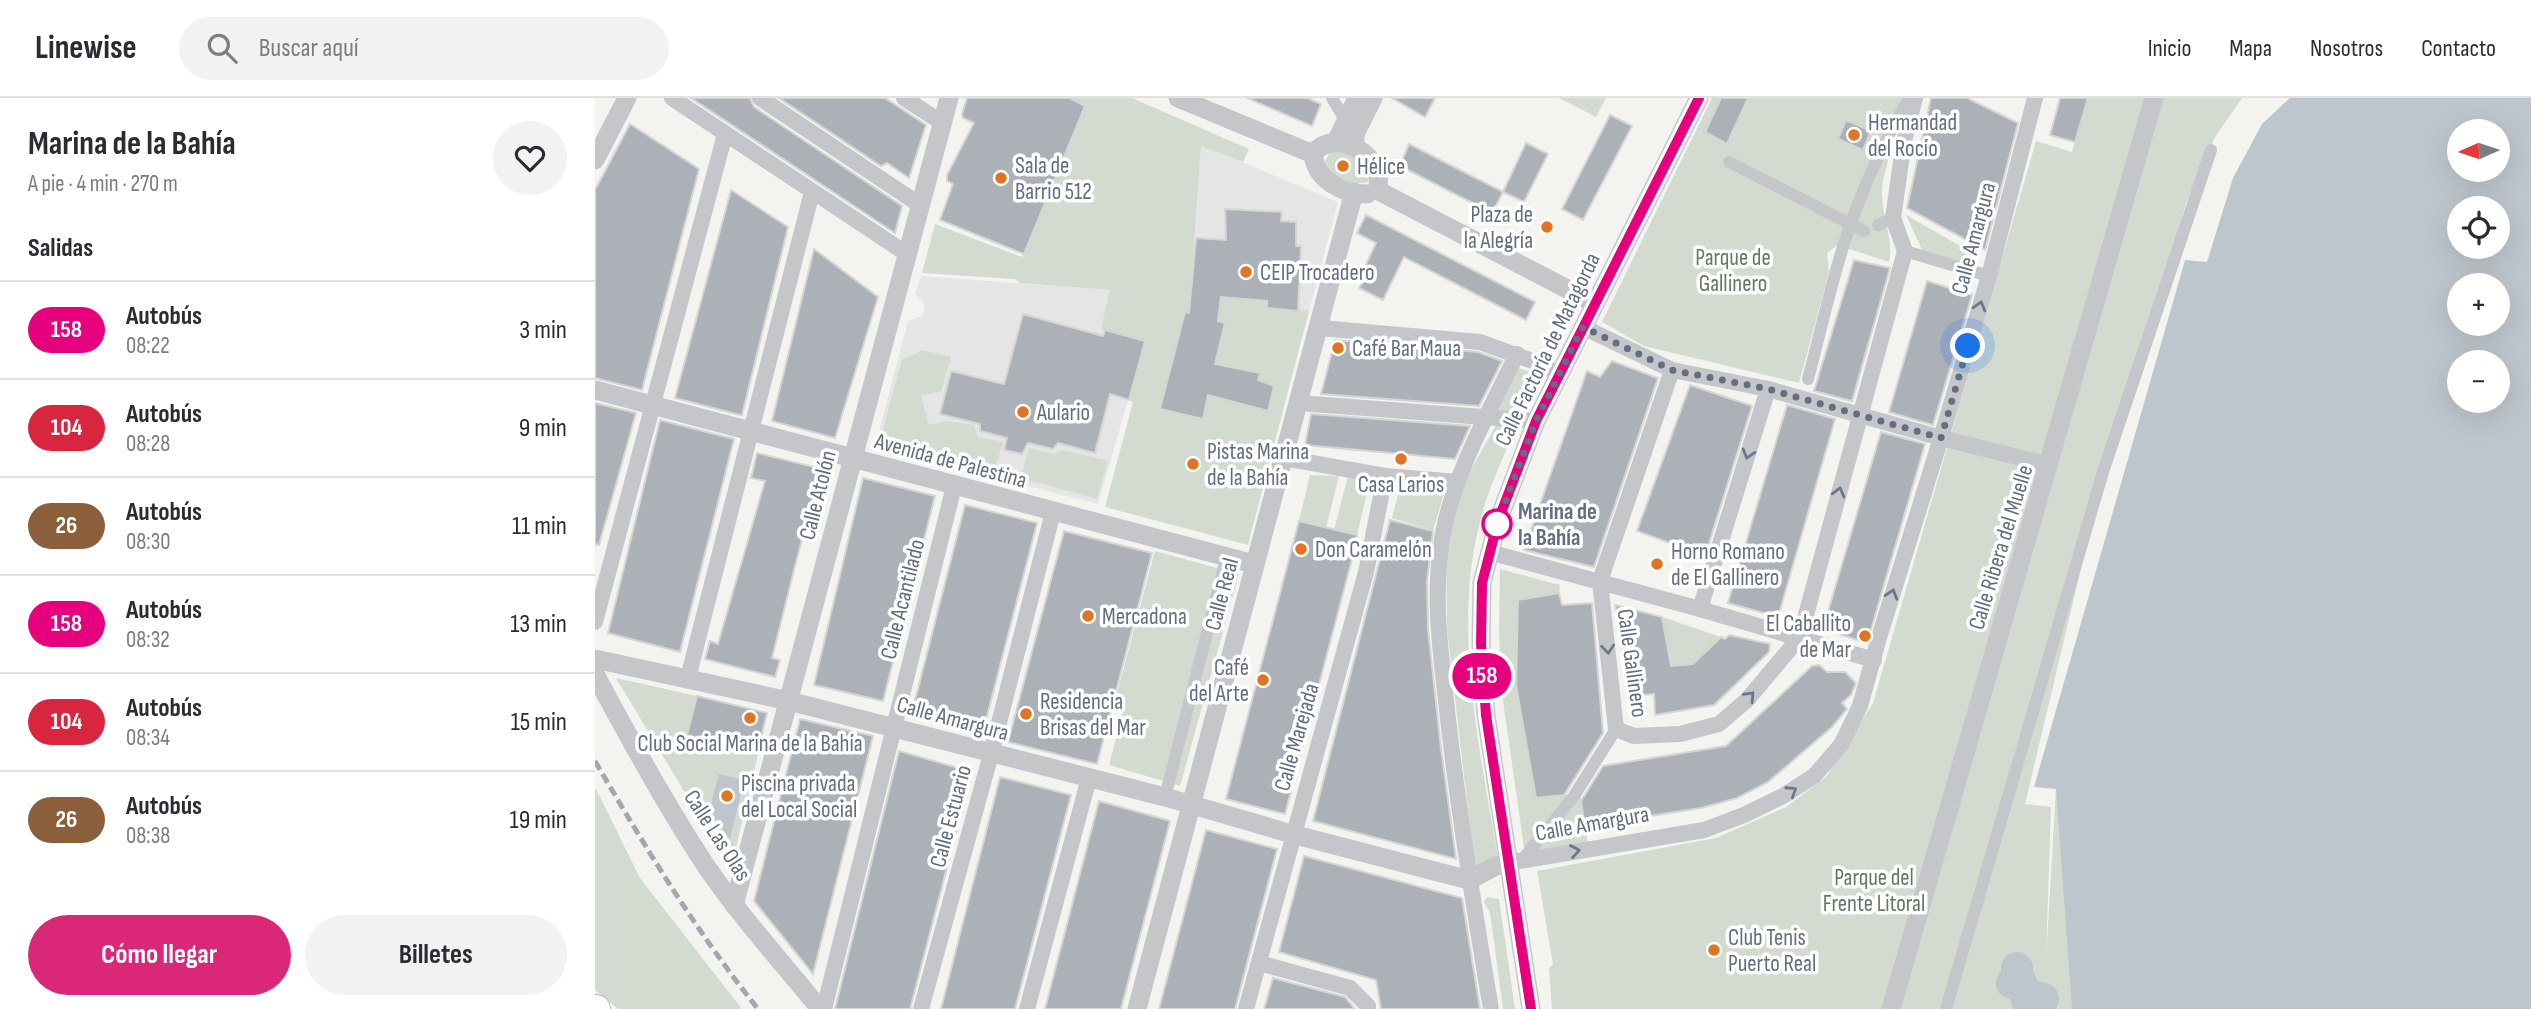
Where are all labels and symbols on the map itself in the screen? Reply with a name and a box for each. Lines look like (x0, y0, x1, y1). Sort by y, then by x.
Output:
place label: Hermandad del Rocío (1868, 109, 1957, 163)
north arrow (2447, 119, 2509, 182)
marker: Hermandad del Rocío (1846, 127, 1862, 143)
place label: Sala de Barrio 512 (1015, 152, 1092, 206)
place label: Hélice (1357, 153, 1405, 181)
marker: Hélice (1335, 158, 1351, 174)
marker: Sala de Barrio 512 (993, 170, 1009, 186)
street label: Calle Amargura (1946, 179, 2002, 297)
place label: Plaza de la Alegría (1464, 201, 1533, 255)
marker: Plaza de la Alegría (1539, 219, 1555, 235)
park label: Parque de Gallinero (1695, 244, 1771, 298)
street label: Calle Factoría de Matagorda (1489, 248, 1607, 450)
place label: CEIP Trocadero (1260, 259, 1374, 287)
marker: CEIP Trocadero (1238, 264, 1254, 280)
one-way arrow (1972, 301, 1987, 313)
your location (1950, 328, 1985, 363)
place label: Café Bar Maua (1352, 335, 1461, 363)
marker: Café Bar Maua (1330, 340, 1346, 356)
place label: Aulario (1036, 399, 1090, 427)
marker: Aulario (1015, 404, 1031, 420)
street label: Avenida de Palestina (871, 427, 1030, 495)
place label: Pistas Marina de la Bahía (1207, 438, 1309, 492)
street label: Calle Atolón (793, 448, 843, 543)
one-way arrow (1741, 448, 1756, 460)
marker: Casa Larios (1393, 451, 1409, 467)
marker: Pistas Marina de la Bahía (1185, 456, 1201, 472)
street label: Calle Ribera del Muelle (1963, 462, 2039, 633)
place label: Casa Larios (1358, 471, 1444, 499)
one-way arrow (1831, 486, 1845, 498)
place label: Marina de la Bahía (1518, 498, 1597, 552)
marker: Marina de la Bahía (1482, 509, 1512, 539)
street label: Calle Acantilado (875, 536, 931, 662)
place label: Don Caramelón (1315, 536, 1432, 564)
place label: Horno Romano de El Gallinero (1671, 538, 1785, 592)
marker: Don Caramelón (1293, 541, 1309, 557)
street label: Calle Real (1199, 555, 1245, 634)
marker: Horno Romano de El Gallinero (1649, 556, 1665, 572)
one-way arrow (1884, 588, 1898, 601)
place label: Mercadona (1102, 603, 1187, 631)
street label: Calle Gallinero (1611, 607, 1653, 719)
marker: Mercadona (1080, 608, 1096, 624)
place label: El Caballito de Mar (1766, 610, 1851, 664)
marker: El Caballito de Mar (1857, 628, 1873, 644)
one-way arrow (1600, 643, 1615, 655)
line badge: 158 (1442, 653, 1522, 699)
place label: Café del Arte (1189, 654, 1249, 708)
marker: Café del Arte (1255, 672, 1271, 688)
street label: Calle Marejada (1268, 680, 1326, 794)
place label: Residencia Brisas del Mar (1040, 688, 1146, 742)
street label: Calle Amargura (894, 691, 1012, 747)
one-way arrow (1742, 691, 1754, 704)
marker: Residencia Brisas del Mar (1018, 706, 1034, 722)
marker: Club Social Marina de la Bahía (742, 710, 758, 726)
place label: Club Social Marina de la Bahía (637, 730, 863, 758)
street label: Calle Estuario (924, 762, 978, 870)
place label: Piscina privada del Local Social (741, 770, 857, 824)
street label: Calle Las Olas (677, 785, 757, 886)
one-way arrow (1784, 786, 1797, 799)
marker: Piscina privada del Local Social (719, 788, 735, 804)
street label: Calle Amargura (1533, 800, 1651, 848)
one-way arrow (1569, 844, 1581, 859)
park label: Parque del Frente Litoral (1823, 864, 1925, 918)
place label: Club Tenis Puerto Real (1728, 924, 1816, 978)
marker: Club Tenis Puerto Real (1706, 942, 1722, 958)

